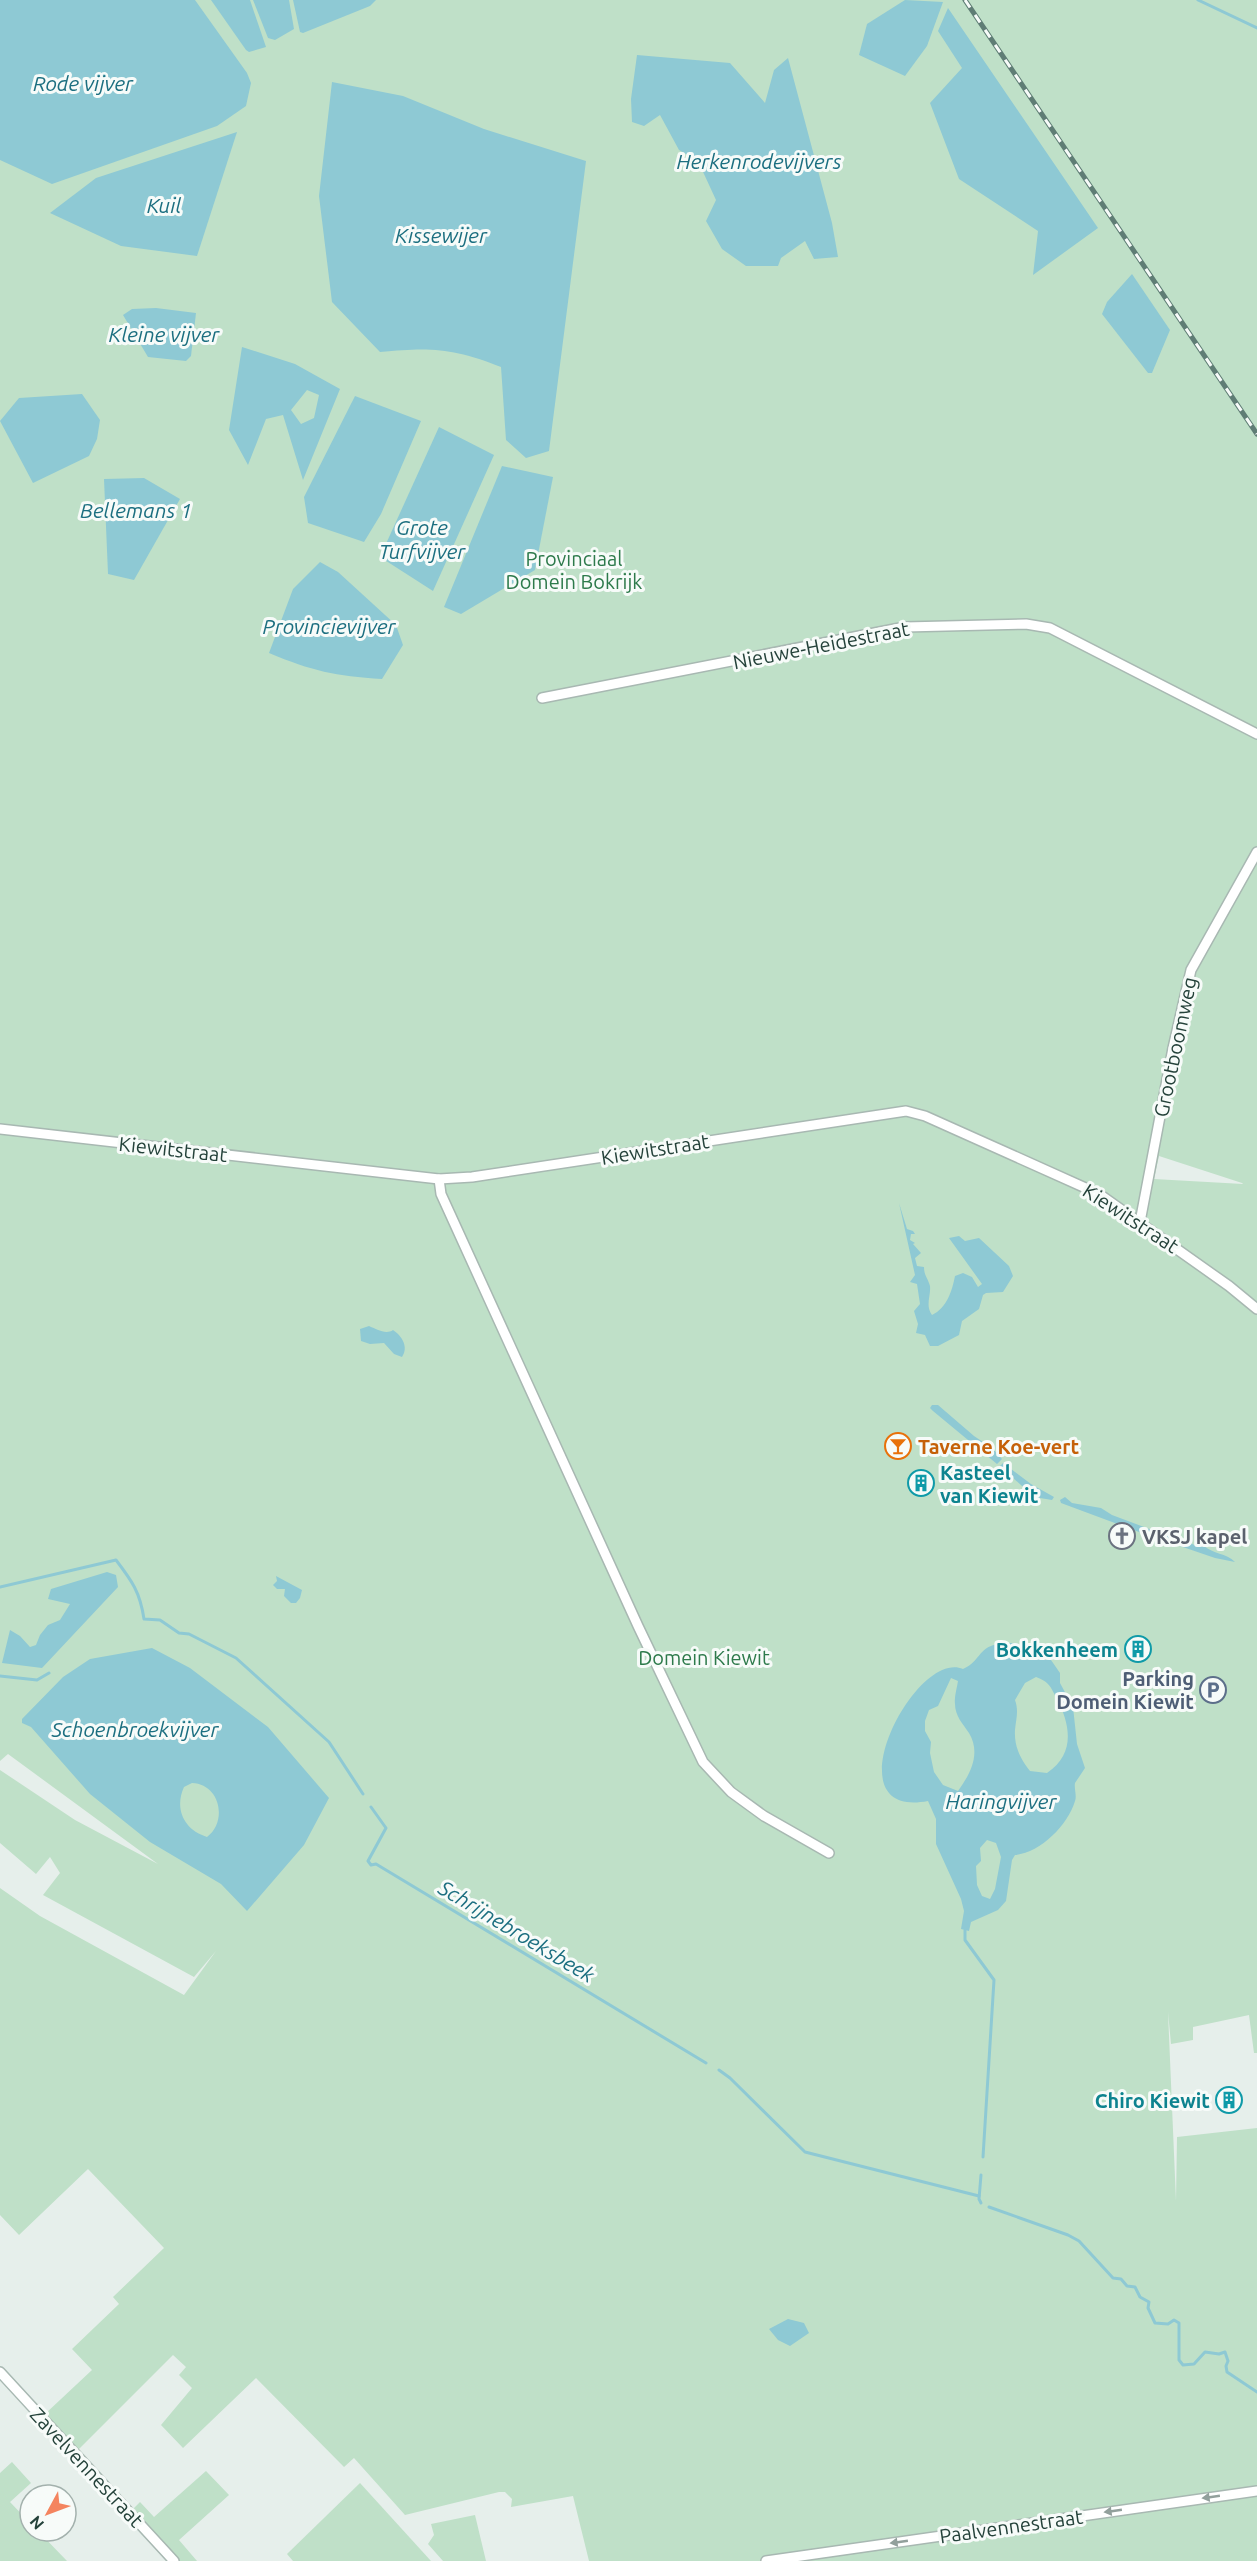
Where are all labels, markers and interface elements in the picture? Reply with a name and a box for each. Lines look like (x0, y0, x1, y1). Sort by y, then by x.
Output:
water label: Rode vijver (33, 71, 134, 95)
water label: Herkenrodevijvers (677, 149, 842, 173)
water label: Kuil (147, 193, 181, 217)
water label: Kissewijer (395, 223, 488, 247)
water label: Kleine vijver (109, 322, 220, 346)
water label: Bellemans 1 (80, 498, 192, 522)
water label: Grote Turfvijver (379, 515, 466, 563)
park label: Provinciaal Domein Bokrijk (506, 547, 642, 593)
water label: Provincievijver (262, 614, 397, 638)
street label: Nieuwe-Heidestraat (731, 617, 911, 673)
street label: Grootboomweg (1149, 975, 1201, 1119)
street label: Kiewitstraat (599, 1129, 711, 1169)
street label: Kiewitstraat (117, 1132, 229, 1166)
street label: Kiewitstraat (1079, 1179, 1183, 1257)
bar icon: Taverne Koe-vert (883, 1431, 913, 1461)
place label: Taverne Koe-vert (918, 1435, 1079, 1458)
place label: Kasteel van Kiewit (940, 1461, 1039, 1507)
building icon: Kasteel van Kiewit (906, 1468, 936, 1498)
church icon: VKSJ kapel (1107, 1521, 1137, 1551)
place label: VKSJ kapel (1142, 1525, 1247, 1548)
building icon: Bokkenheem (1123, 1634, 1153, 1664)
place label: Bokkenheem (996, 1638, 1118, 1661)
park label: Domein Kiewit (638, 1646, 770, 1669)
place label: Parking Domein Kiewit (1056, 1667, 1194, 1713)
parking icon: Parking Domein Kiewit (1198, 1675, 1228, 1705)
water label: Schoenbroekvijver (51, 1717, 219, 1741)
water label: Haringvijver (946, 1789, 1057, 1813)
water label: Schrijnebroeksbeek (434, 1874, 599, 1987)
building icon: Chiro Kiewit (1214, 2085, 1244, 2115)
place label: Chiro Kiewit (1095, 2089, 1210, 2112)
street label: Zavelvennestraat (26, 2403, 148, 2532)
north arrow (18, 2483, 78, 2543)
one-way arrow (1201, 2493, 1220, 2502)
street label: Paalvennestraat (938, 2505, 1084, 2547)
one-way arrow (1104, 2506, 1123, 2515)
text: N (26, 2512, 47, 2533)
one-way arrow (890, 2537, 909, 2546)

